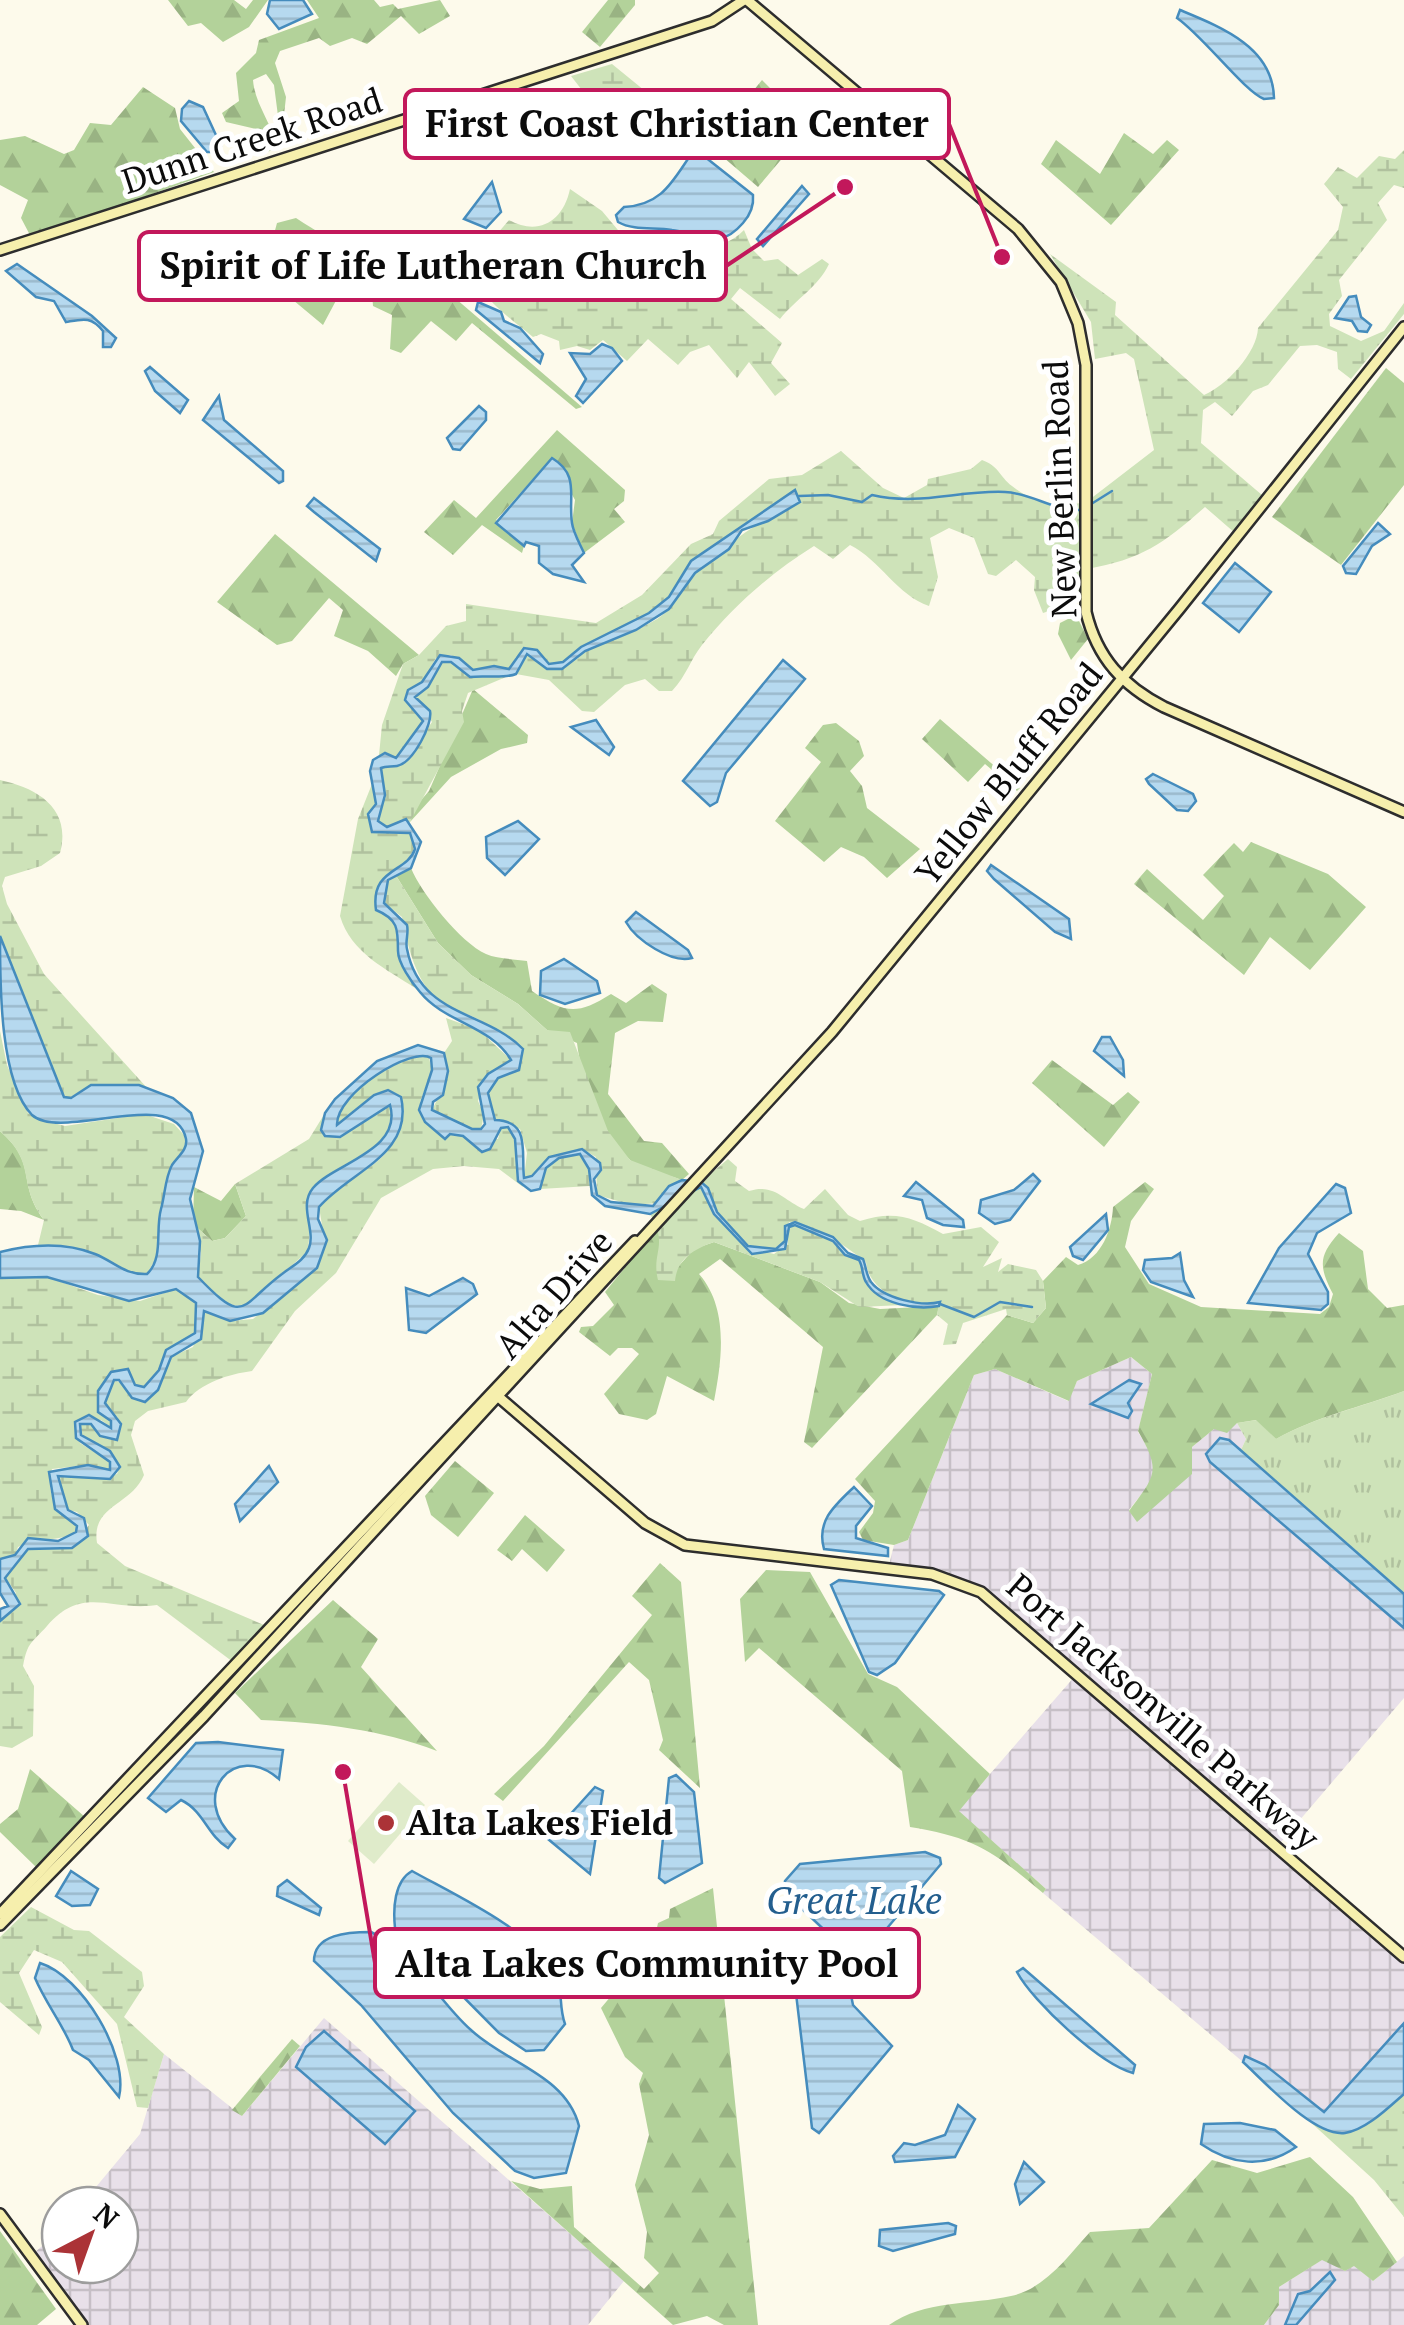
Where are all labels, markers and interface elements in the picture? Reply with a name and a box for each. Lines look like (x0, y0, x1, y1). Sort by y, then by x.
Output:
street label: Dunn Creek Road (116, 76, 388, 204)
callout: First Coast Christian Center (405, 90, 949, 158)
text: First Coast Christian Center (425, 98, 929, 148)
callout: Spirit of Life Lutheran Church (139, 232, 726, 300)
text: Spirit of Life Lutheran Church (159, 240, 707, 290)
street label: New Berlin Road (1032, 359, 1086, 619)
street label: Yellow Bluff Road (904, 653, 1112, 894)
street label: Alta Drive (484, 1219, 622, 1368)
street label: Port Jacksonville Parkway (998, 1563, 1331, 1861)
place label: Alta Lakes Field (406, 1799, 673, 1845)
marker: Alta Lakes Field (375, 1812, 397, 1834)
water label: Great Lake (766, 1875, 942, 1925)
callout: Alta Lakes Community Pool (375, 1929, 919, 1997)
text: Alta Lakes Community Pool (395, 1938, 899, 1988)
north arrow (40, 2185, 140, 2285)
text: N (87, 2195, 127, 2237)

